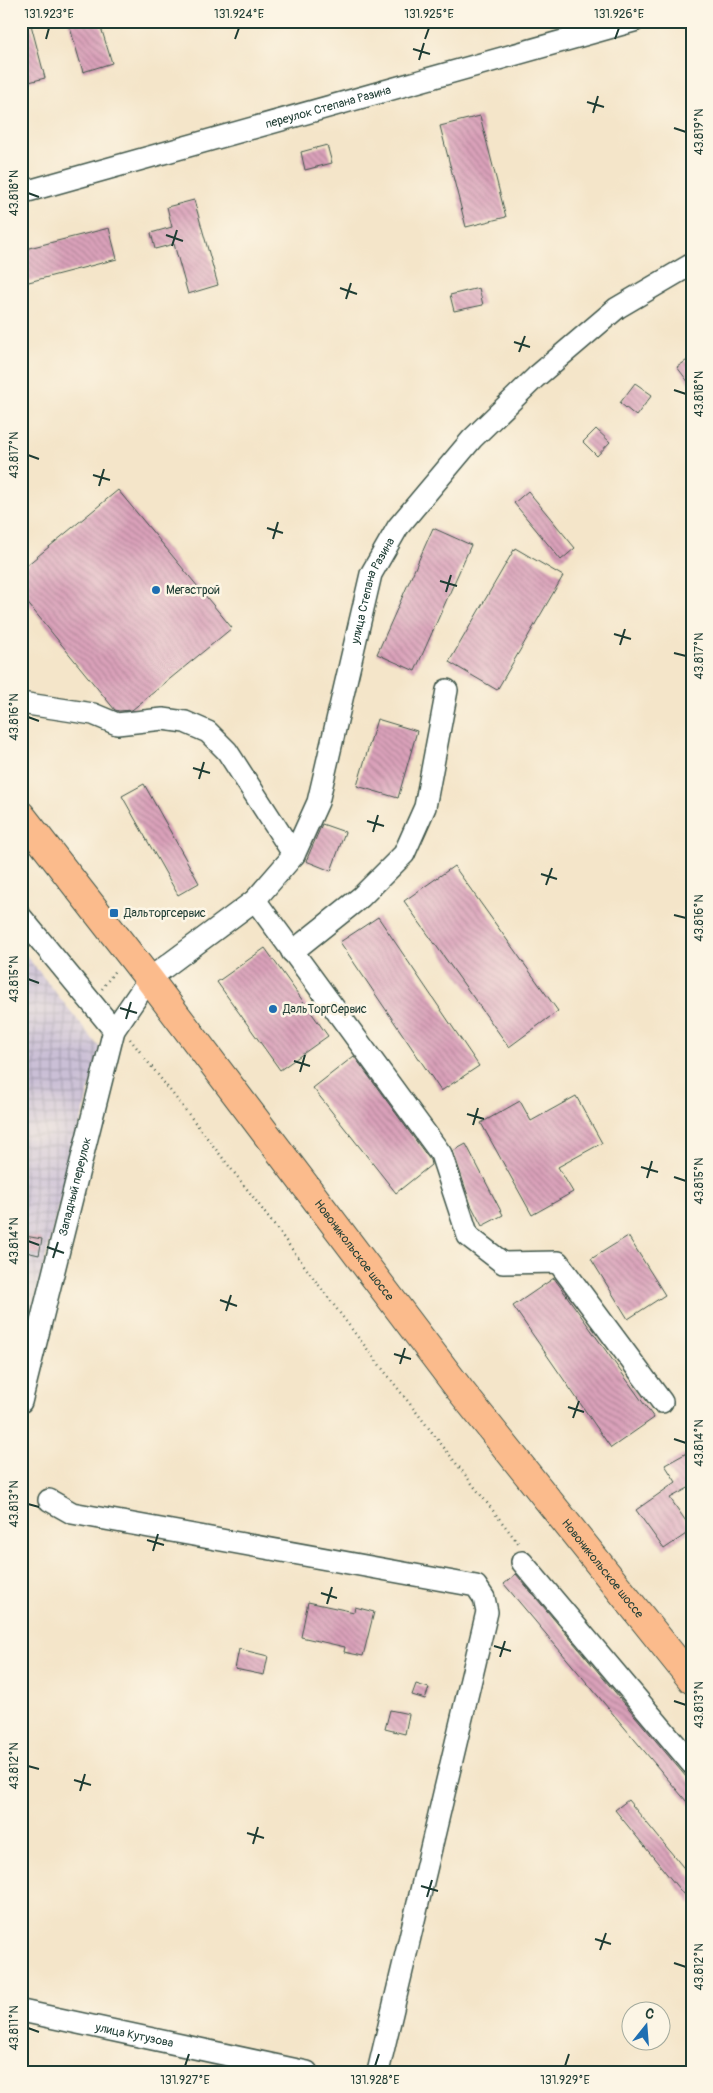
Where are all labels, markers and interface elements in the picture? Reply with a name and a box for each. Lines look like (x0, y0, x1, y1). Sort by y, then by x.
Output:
text: 131.923°E (24, 7, 74, 22)
text: 131.924°E (214, 7, 264, 22)
text: 131.925°E (404, 7, 454, 22)
text: 131.926°E (594, 7, 644, 22)
street label: переулок Степана Разина (264, 82, 393, 132)
text: 43.819°N (692, 109, 707, 155)
text: 43.818°N (7, 170, 22, 216)
text: 43.818°N (692, 371, 707, 417)
text: 43.817°N (7, 432, 22, 478)
street label: улица Степана Разина (347, 535, 398, 646)
place label: Мегастрой (166, 583, 220, 598)
marker: Мегастрой (150, 584, 162, 596)
text: 43.817°N (692, 633, 707, 679)
text: 43.816°N (7, 693, 22, 741)
text: 43.816°N (692, 894, 707, 942)
place label: Дальторгсервис (123, 906, 206, 921)
marker: Дальторгсервис (108, 907, 120, 919)
text: 43.815°N (7, 956, 22, 1002)
place label: ДальТоргСервис (282, 1002, 367, 1017)
marker: ДальТоргСервис (267, 1003, 279, 1015)
street label: Западный переулок (55, 1136, 94, 1238)
text: 43.815°N (692, 1158, 707, 1204)
street label: Новоникольское шоссе (311, 1197, 397, 1304)
text: 43.814°N (7, 1217, 22, 1265)
text: 43.814°N (692, 1419, 707, 1467)
text: 43.813°N (7, 1480, 22, 1528)
street label: Новоникольское шоссе (559, 1516, 647, 1621)
text: 43.813°N (692, 1681, 707, 1729)
text: 43.812°N (7, 1742, 22, 1790)
text: 43.812°N (692, 1943, 707, 1991)
north arrow (620, 2000, 670, 2050)
text: 43.811°N (7, 2005, 22, 2051)
text: С (643, 2005, 657, 2024)
street label: улица Кутузова (93, 2019, 175, 2051)
text: 131.927°E (160, 2073, 210, 2088)
text: 131.928°E (350, 2073, 400, 2088)
text: 131.929°E (540, 2073, 590, 2088)

